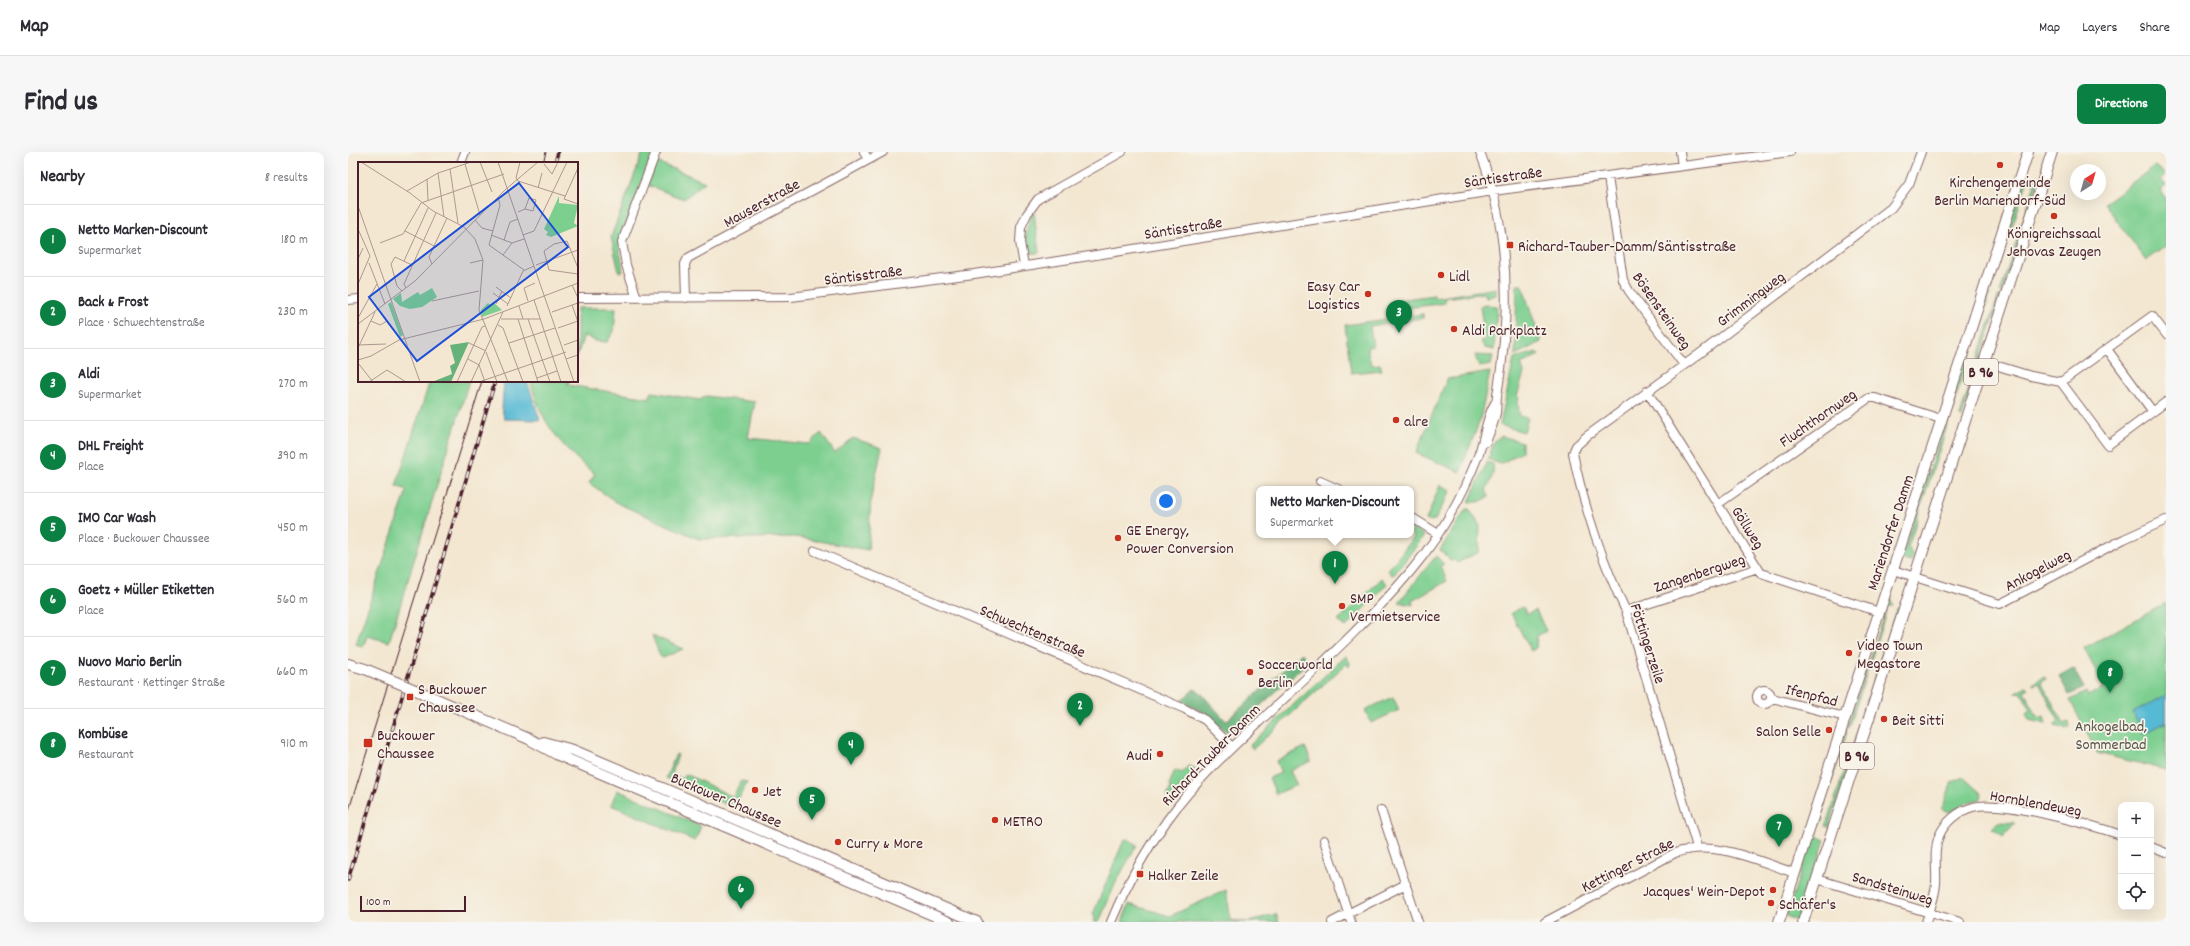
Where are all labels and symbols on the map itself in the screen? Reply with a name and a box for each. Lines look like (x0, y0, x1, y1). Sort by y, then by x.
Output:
marker: Kirchengemeinde Berlin Mariendorf-Süd (1995, 160, 2005, 170)
inset map (358, 162, 578, 382)
street label: Säntisstraße (1463, 162, 1544, 195)
north arrow (2070, 164, 2106, 200)
place label: Kirchengemeinde Berlin Mariendorf-Süd (1934, 172, 2066, 213)
street label: Mauserstraße (720, 174, 805, 235)
marker: Königreichssaal Jehovas Zeugen (2049, 211, 2059, 221)
street label: Säntisstraße (1143, 212, 1224, 247)
place label: Königreichssaal Jehovas Zeugen (2007, 223, 2101, 264)
place label: Richard-Tauber-Damm/Säntisstraße (1518, 236, 1736, 259)
marker: Richard-Tauber-Damm/Säntisstraße (1505, 240, 1515, 250)
street label: Säntisstraße (823, 260, 904, 293)
place label: Lidl (1449, 266, 1470, 289)
street label: Grimmingweg (1712, 267, 1791, 333)
street label: Bösensteinweg (1626, 268, 1696, 355)
marker: Lidl (1436, 270, 1446, 280)
place label: Easy Car Logistics (1307, 276, 1360, 317)
marker: Easy Car Logistics (1363, 289, 1373, 299)
pin: 3 (1386, 300, 1412, 333)
place label: Aldi Parkplatz (1462, 320, 1547, 343)
marker: Aldi Parkplatz (1449, 324, 1459, 334)
road number: B 96 (1964, 359, 1998, 385)
street label: Fluchthornweg (1775, 384, 1862, 454)
place label: alre (1404, 411, 1428, 434)
marker: alre (1391, 415, 1401, 425)
street label: Mariendorfer Damm (1862, 472, 1921, 594)
your location (1156, 491, 1176, 511)
street label: Göllweg (1725, 502, 1769, 554)
place label: GE Energy, Power Conversion (1126, 520, 1234, 561)
marker: GE Energy, Power Conversion (1113, 533, 1123, 543)
street label: Ankogelweg (2001, 544, 2075, 598)
street label: Zangenbergweg (1651, 549, 1748, 600)
pin: 1 (1322, 551, 1348, 584)
place label: SMP Vermietservice (1350, 588, 1440, 629)
street label: Schwechtenstraße (976, 600, 1089, 665)
marker: SMP Vermietservice (1337, 601, 1347, 611)
street label: Föttingerzeile (1623, 601, 1670, 687)
place label: Video Town Megastore (1857, 635, 1923, 676)
marker: Video Town Megastore (1844, 648, 1854, 658)
place label: Soccerworld Berlin (1258, 654, 1333, 695)
pin: 8 (2097, 660, 2123, 693)
marker: Soccerworld Berlin (1245, 667, 1255, 677)
place label: S Buckower Chaussee (418, 679, 487, 720)
street label: Ifenpfad (1783, 679, 1840, 714)
marker: S Buckower Chaussee (405, 692, 415, 702)
pin: 2 (1067, 693, 1093, 726)
street label: Richard-Tauber-Damm (1157, 699, 1267, 812)
place label: Beit Sitti (1892, 710, 1944, 733)
marker: Beit Sitti (1879, 714, 1889, 724)
park label: Ankogelbad, Sommerbad (2075, 716, 2147, 757)
place label: Salon Selle (1756, 721, 1821, 744)
place label: Buckower Chaussee (377, 725, 435, 766)
marker: Salon Selle (1824, 725, 1834, 735)
pin: 4 (838, 732, 864, 765)
marker: Buckower Chaussee (362, 737, 374, 749)
road number: B 96 (1840, 743, 1874, 769)
place label: Audi (1126, 745, 1152, 768)
marker: Audi (1155, 749, 1165, 759)
street label: Buckower Chaussee (667, 768, 785, 835)
place label: Jet (763, 781, 782, 804)
marker: Jet (750, 785, 760, 795)
street label: Hornblendeweg (1988, 785, 2083, 824)
pin: 5 (799, 787, 825, 820)
place label: METRO (1003, 811, 1043, 834)
pin: 7 (1766, 814, 1792, 847)
marker: METRO (990, 815, 1000, 825)
place label: Curry & More (846, 833, 923, 856)
street label: Kettinger Straße (1578, 833, 1678, 899)
marker: Curry & More (833, 837, 843, 847)
place label: Halker Zeile (1148, 865, 1219, 888)
street label: Sandsteinweg (1849, 866, 1936, 913)
marker: Halker Zeile (1135, 869, 1145, 879)
pin: 6 (728, 876, 754, 909)
place label: Jacques' Wein-Depot (1643, 881, 1765, 904)
marker: Jacques' Wein-Depot (1768, 885, 1778, 895)
scale bar (360, 894, 466, 913)
place label: Schäfer's (1779, 894, 1837, 917)
marker: Schäfer's (1766, 898, 1776, 908)

